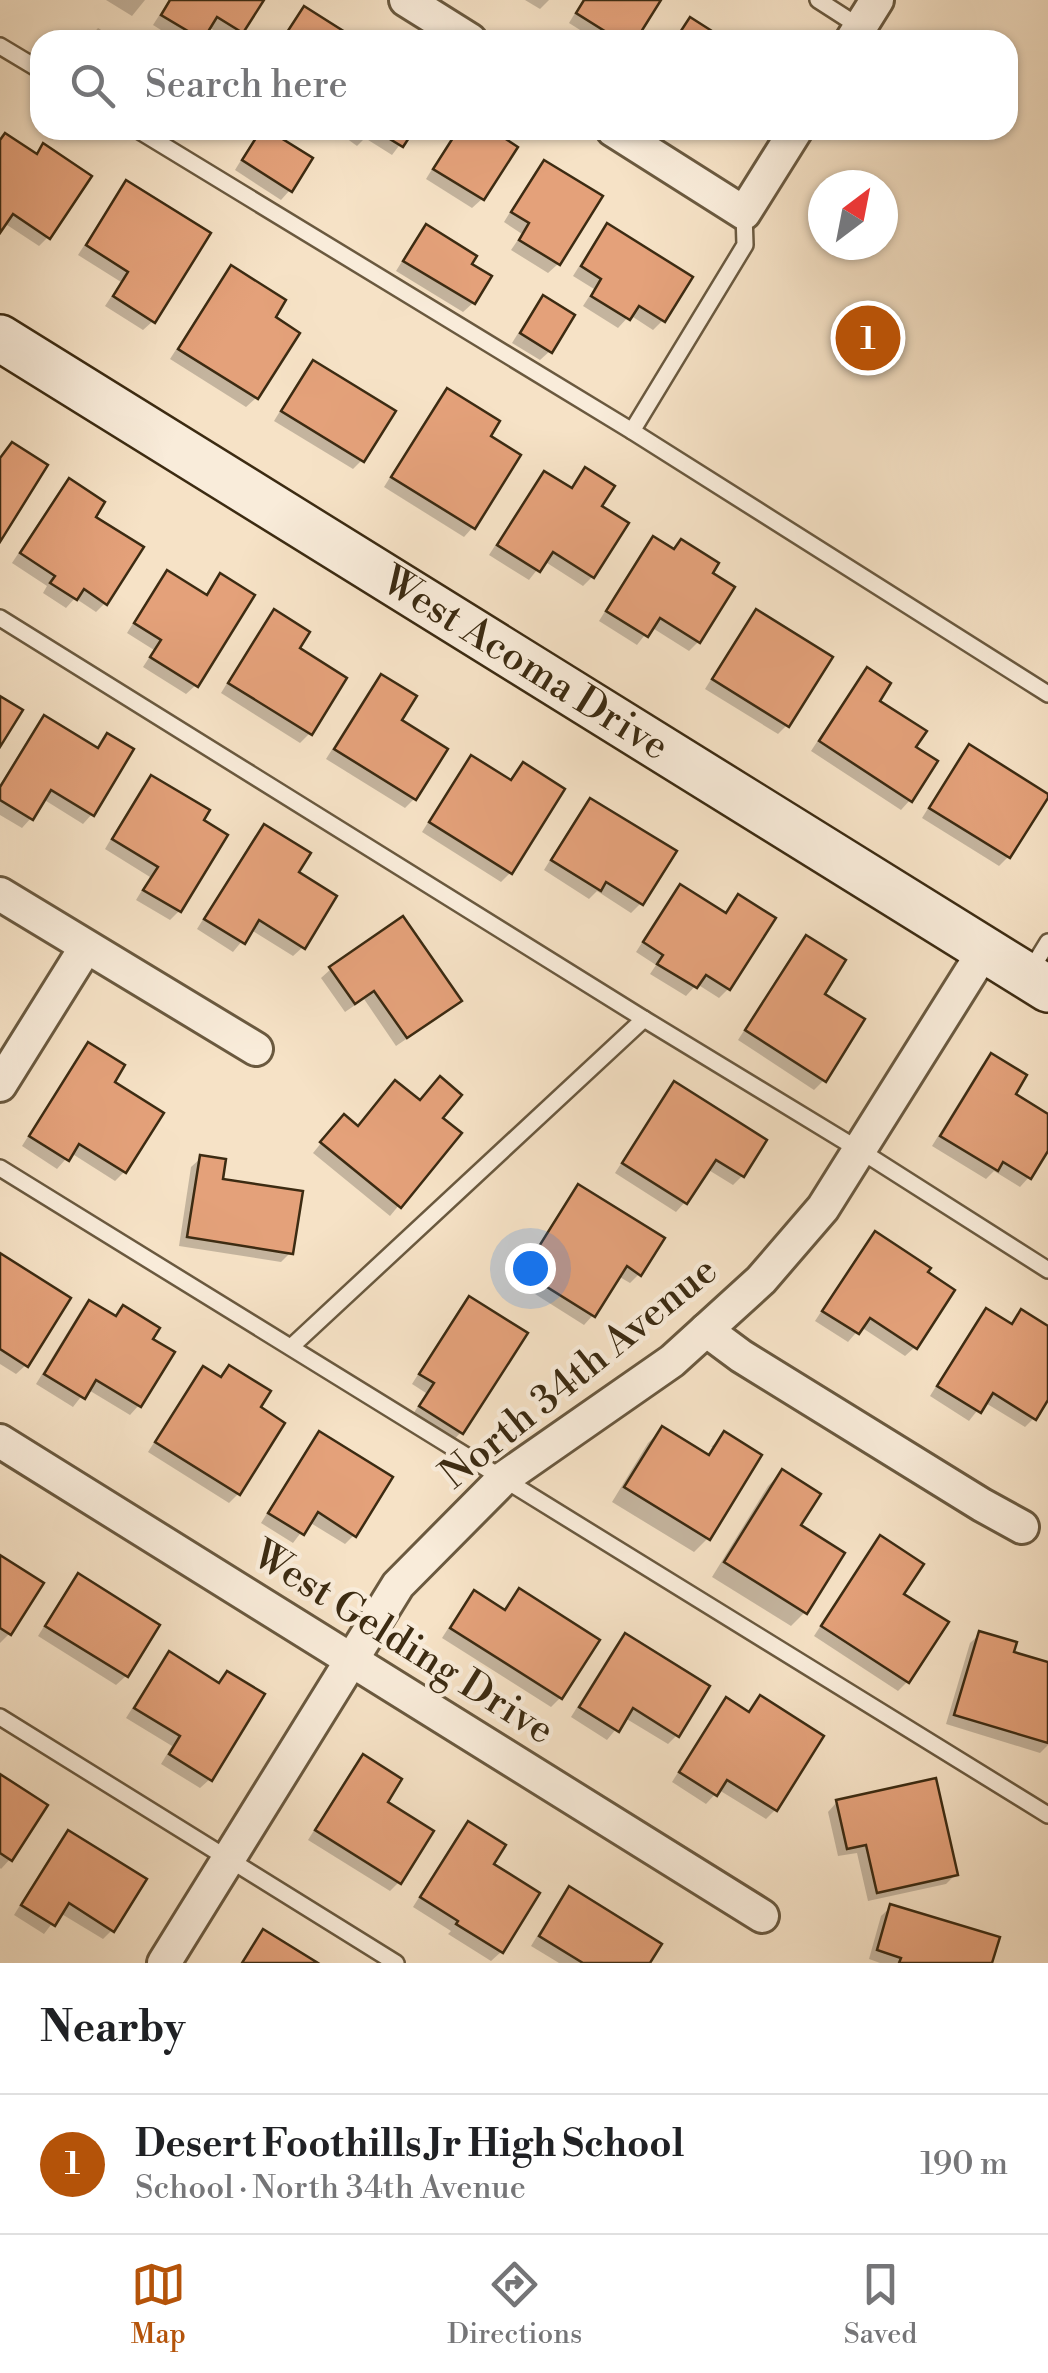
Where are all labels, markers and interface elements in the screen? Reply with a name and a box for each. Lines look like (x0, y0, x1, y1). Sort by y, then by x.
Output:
search box (30, 30, 1018, 140)
icon: search (65, 58, 120, 113)
text: Search here (145, 62, 348, 109)
north arrow (808, 170, 898, 260)
pin: 1 (836, 300, 900, 376)
street label: West Acoma Drive (370, 555, 678, 772)
your location (505, 1243, 556, 1294)
street label: North 34th Avenue (430, 1246, 728, 1500)
street label: West Gelding Drive (241, 1529, 563, 1757)
text: Nearby (40, 2002, 185, 2055)
text: Desert Foothills Jr High School (135, 2121, 684, 2168)
text: 1 (65, 2144, 80, 2184)
text: 190 m (920, 2144, 1008, 2184)
text: School · North 34th Avenue (135, 2168, 526, 2208)
tab: Map (131, 2257, 186, 2352)
tab: Directions (447, 2257, 582, 2352)
tab: Saved (844, 2257, 917, 2352)

